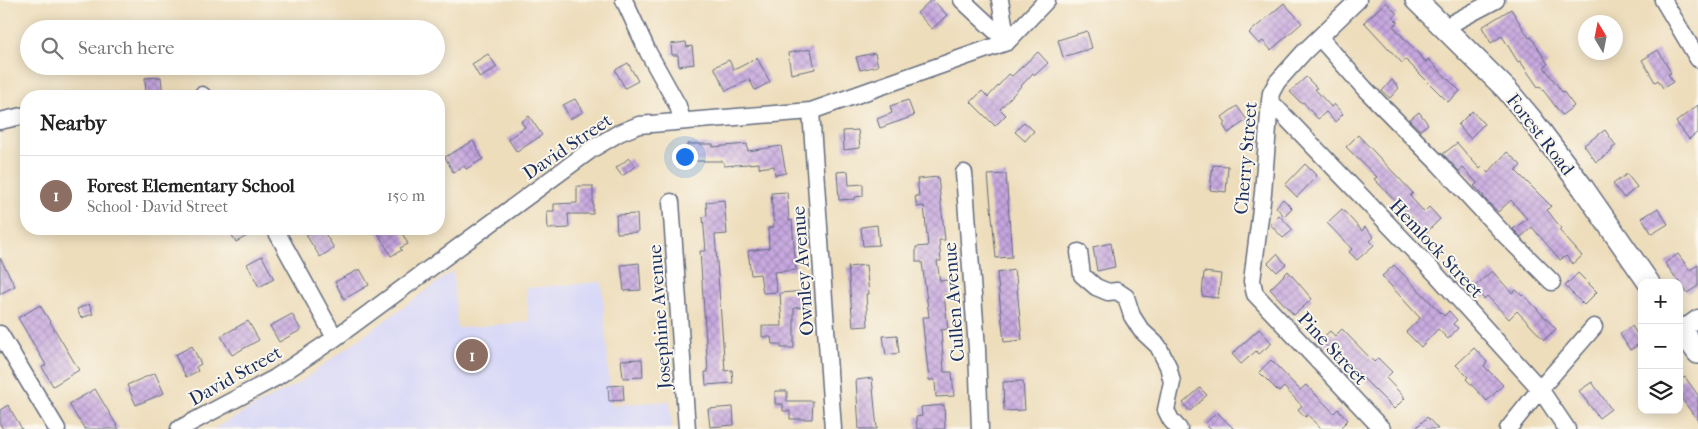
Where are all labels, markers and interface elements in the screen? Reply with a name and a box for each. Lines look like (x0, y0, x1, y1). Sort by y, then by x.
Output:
north arrow (1578, 15, 1623, 60)
search box (20, 20, 445, 75)
icon: search (38, 34, 66, 62)
text: Search here (78, 37, 174, 59)
street label: Forest Road (1502, 90, 1579, 180)
street label: Cherry Street (1230, 101, 1262, 215)
street label: David Street (519, 109, 616, 185)
text: Nearby (40, 111, 106, 135)
your location (672, 144, 698, 170)
text: Forest Elementary School (87, 175, 295, 197)
text: 1 (53, 186, 59, 205)
text: 150 m (387, 186, 425, 205)
street label: Hemlock Street (1385, 195, 1488, 303)
text: School · David Street (87, 197, 228, 216)
street label: Ownley Avenue (787, 205, 819, 337)
street label: Cullen Avenue (939, 241, 969, 362)
street label: Josephine Avenue (644, 244, 676, 392)
map controls (1638, 279, 1683, 414)
button: + (1638, 279, 1683, 324)
street label: Pine Street (1293, 308, 1372, 390)
button: − (1638, 324, 1683, 369)
pin: 1 (456, 336, 488, 374)
street label: David Street (185, 341, 286, 410)
button: layers (1638, 369, 1683, 414)

